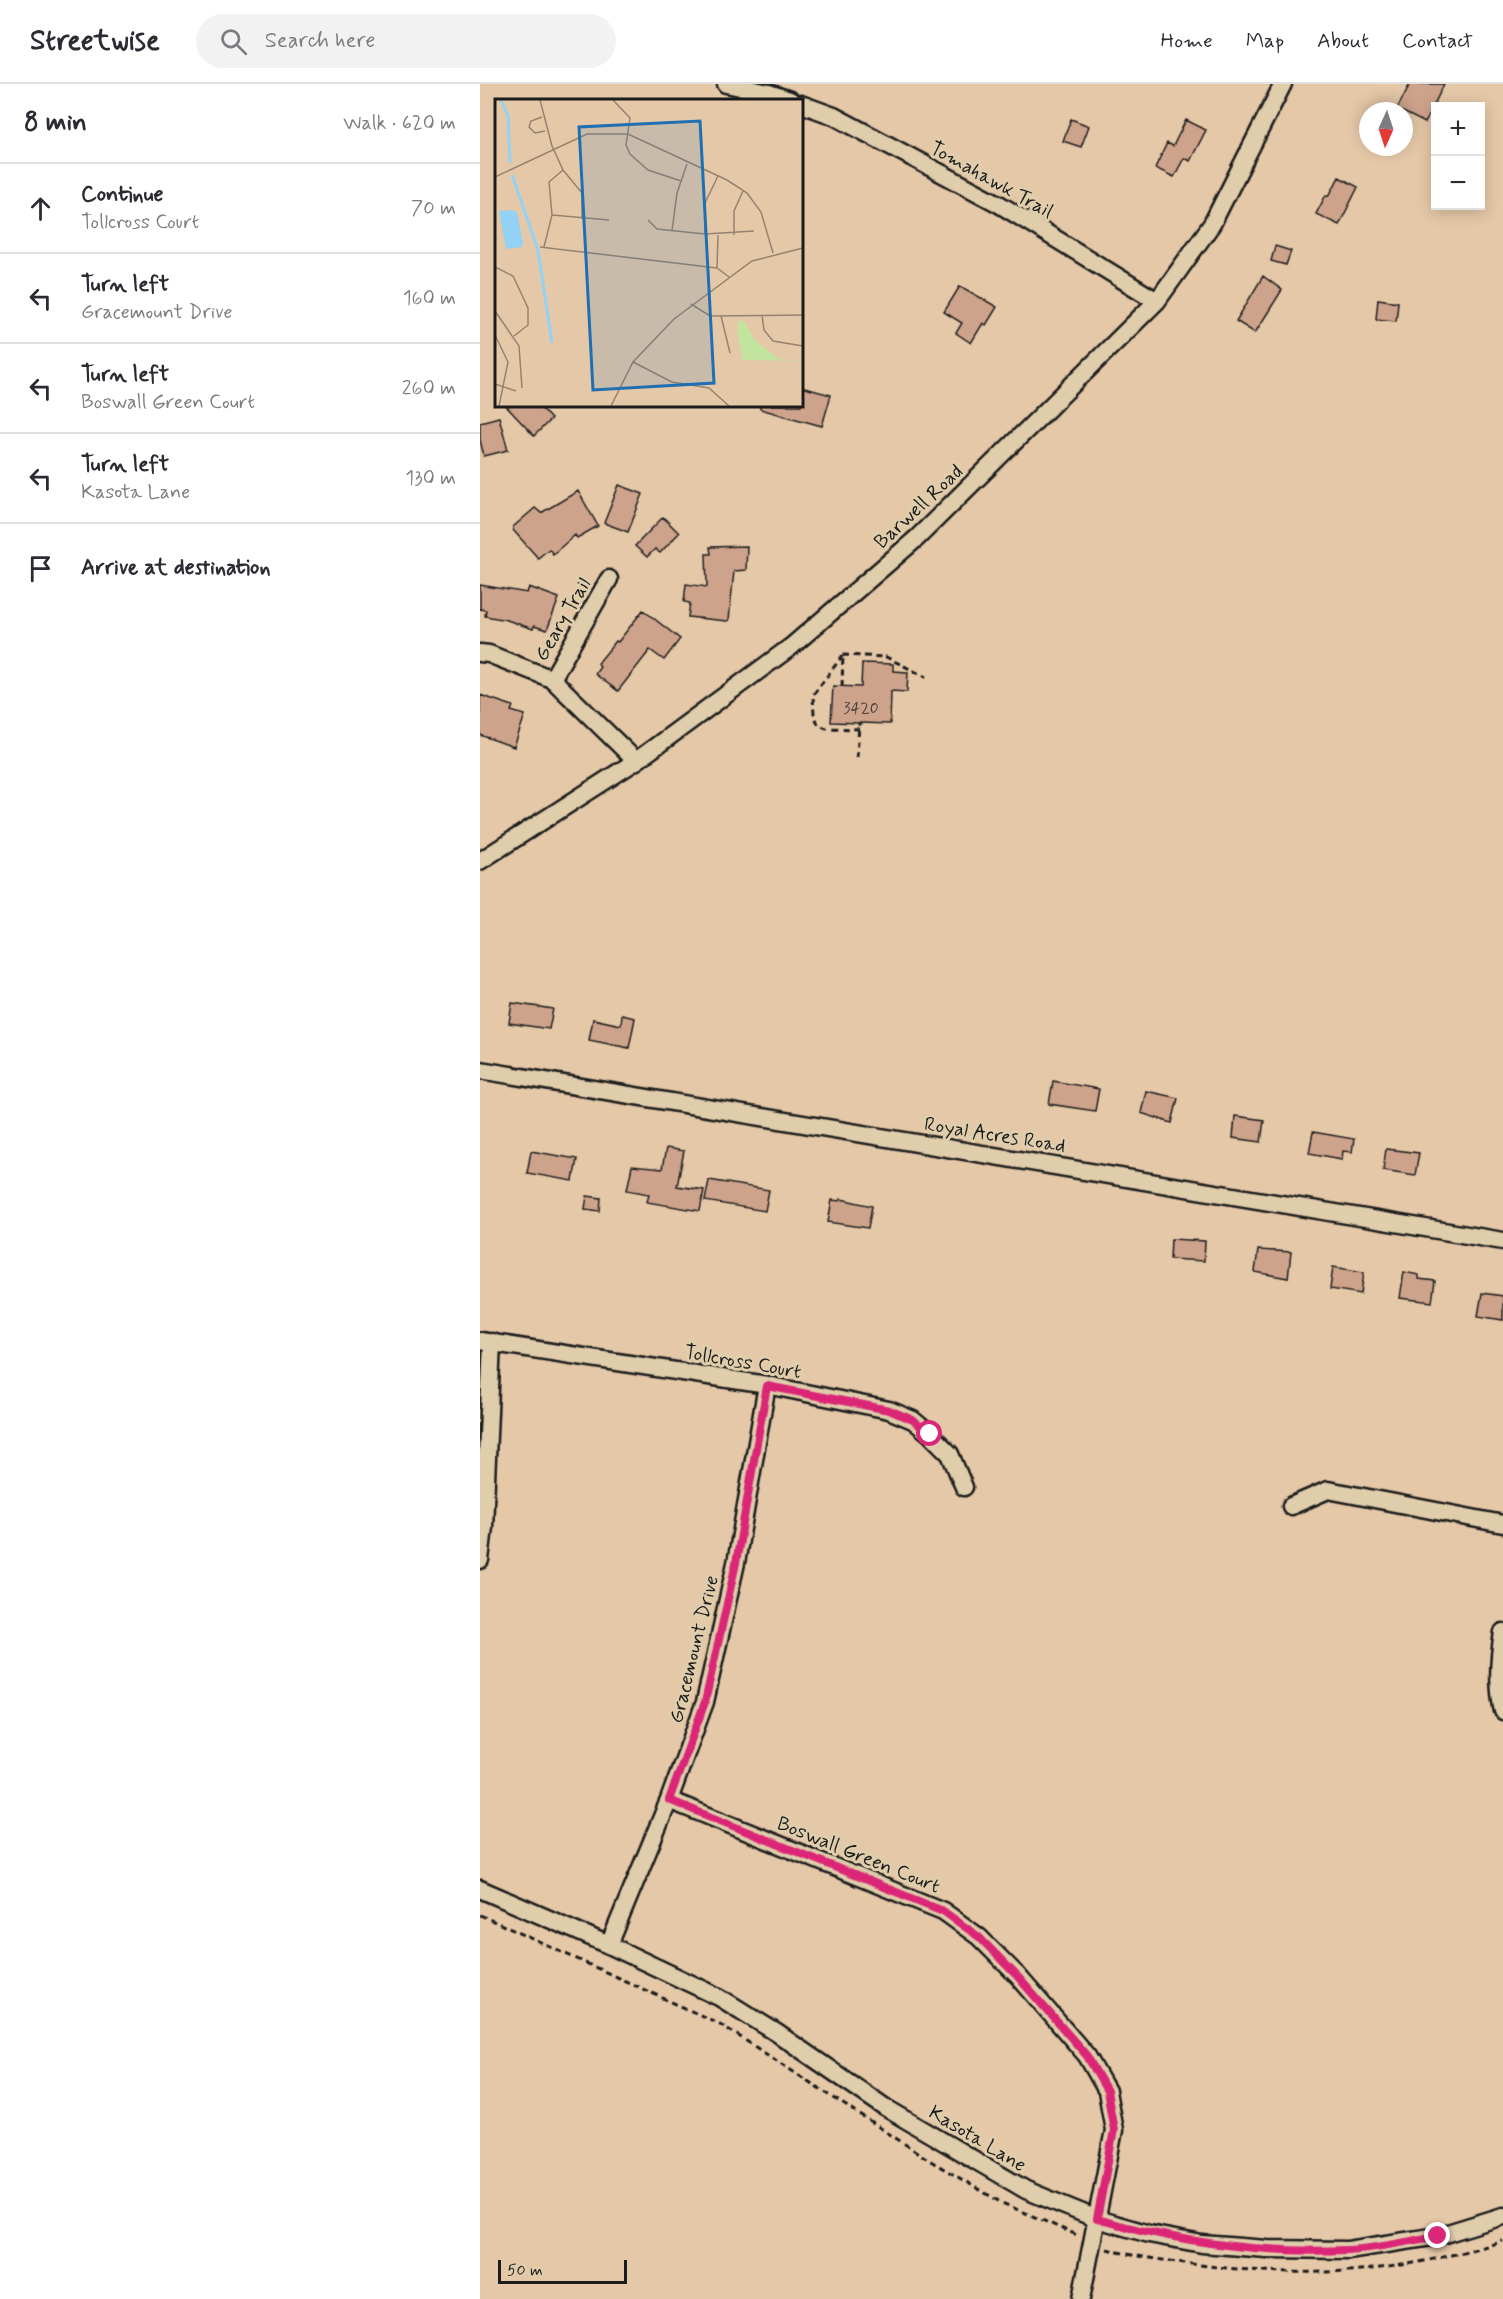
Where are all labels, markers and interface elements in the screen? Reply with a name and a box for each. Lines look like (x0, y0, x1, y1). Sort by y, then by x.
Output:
search box (196, 14, 616, 68)
text: Streetwise (30, 23, 160, 60)
icon: search (217, 25, 250, 58)
text: Search here (265, 27, 375, 55)
text: Home (1161, 27, 1213, 55)
text: Map (1246, 27, 1284, 55)
text: About (1317, 27, 1369, 55)
text: Contact (1402, 27, 1473, 55)
inset map (495, 99, 802, 406)
north arrow (1359, 102, 1413, 156)
map controls (1431, 102, 1485, 210)
button: + (1431, 102, 1485, 156)
text: 8 min (24, 106, 87, 140)
text: Walk · 620 m (343, 110, 456, 137)
street label: Tomahawk Trail (925, 135, 1058, 225)
button: − (1431, 156, 1485, 210)
text: Continue (81, 181, 163, 209)
icon: ahead (24, 192, 57, 225)
text: 70 m (411, 195, 456, 222)
text: Tollcross Court (81, 209, 199, 236)
text: Turn left (81, 271, 169, 299)
icon: left (24, 282, 57, 315)
text: 160 m (403, 285, 456, 312)
text: Gracemount Drive (81, 299, 233, 326)
text: Turn left (81, 361, 169, 389)
icon: left (24, 372, 57, 405)
text: 260 m (402, 375, 456, 402)
text: Boswall Green Court (81, 389, 255, 416)
text: Turn left (81, 451, 169, 479)
street label: Barwell Road (869, 459, 969, 555)
icon: left (24, 462, 57, 495)
text: 130 m (405, 465, 456, 492)
text: Kasota Lane (81, 479, 190, 506)
icon: arrive (24, 552, 57, 585)
text: Arrive at destination (81, 554, 271, 582)
street label: Geary Trail (529, 573, 598, 666)
house number: 3420 (843, 698, 879, 719)
street label: Royal Acres Road (922, 1111, 1067, 1160)
street label: Tollcross Court (682, 1339, 803, 1386)
route start (916, 1420, 942, 1446)
street label: Gracemount Drive (663, 1573, 726, 1726)
street label: Boswall Green Court (773, 1810, 944, 1901)
street label: Kasota Lane (923, 2100, 1031, 2179)
route end (1424, 2222, 1450, 2248)
scale bar (498, 2257, 627, 2284)
text: 50 m (507, 2260, 543, 2281)

